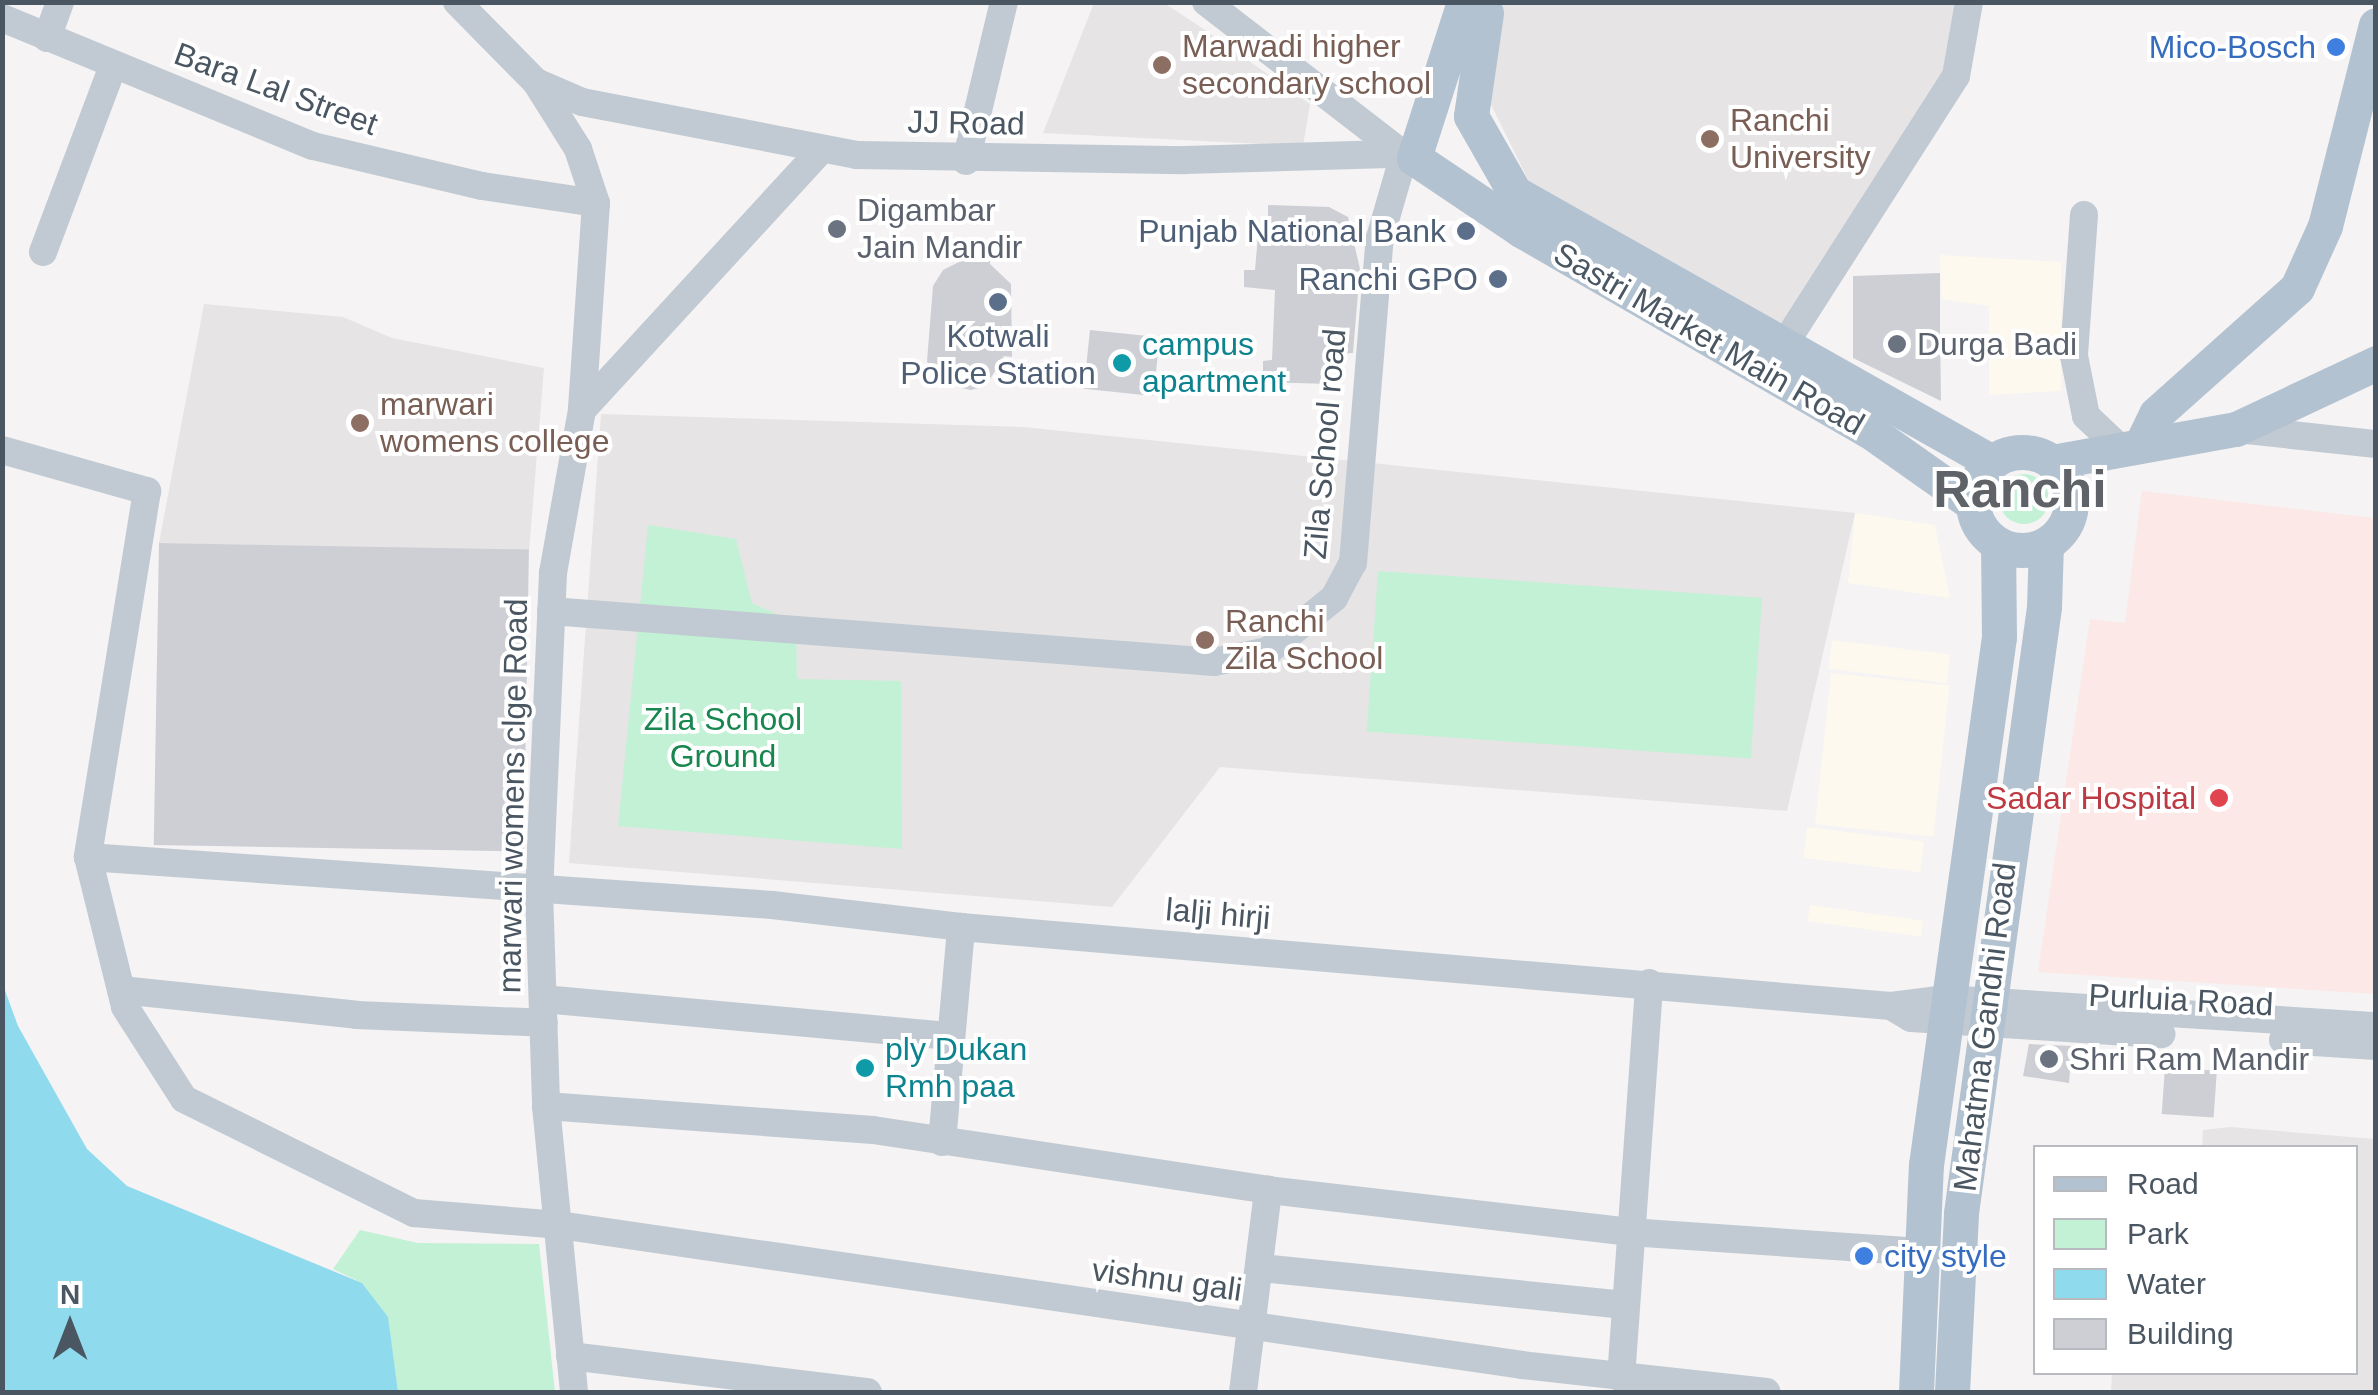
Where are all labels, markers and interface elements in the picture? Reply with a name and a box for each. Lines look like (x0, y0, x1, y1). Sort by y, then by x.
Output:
place label: Marwadi higher secondary school (1182, 28, 1431, 103)
place label: Mico-Bosch (2149, 28, 2316, 66)
street label: Bara Lal Street (169, 34, 383, 144)
marker: Mico-Bosch (2325, 36, 2347, 58)
marker: Marwadi higher secondary school (1151, 54, 1173, 76)
place label: Ranchi University (1730, 102, 1870, 177)
street label: JJ Road (907, 103, 1025, 143)
marker: Ranchi University (1699, 128, 1721, 150)
place label: Digambar Jain Mandir (857, 192, 1022, 267)
place label: Punjab National Bank (1138, 212, 1446, 250)
marker: Digambar Jain Mandir (826, 218, 848, 240)
marker: Punjab National Bank (1455, 220, 1477, 242)
street label: Sastri Market Main Road (1547, 234, 1871, 444)
place label: Ranchi GPO (1298, 260, 1478, 298)
marker: Ranchi GPO (1487, 268, 1509, 290)
marker: Kotwali Police Station (987, 291, 1009, 313)
place label: Kotwali Police Station (900, 318, 1096, 393)
place label: Durga Badi (1917, 325, 2077, 363)
place label: campus apartment (1142, 326, 1286, 401)
street label: Zila School road (1296, 327, 1354, 561)
marker: Durga Badi (1886, 333, 1908, 355)
marker: campus apartment (1111, 352, 1133, 374)
place label: marwari womens college (380, 386, 609, 461)
marker: marwari womens college (349, 412, 371, 434)
district label: Ranchi (1933, 459, 2107, 521)
street label: marwari womens clge Road (490, 598, 536, 994)
place label: Ranchi Zila School (1225, 603, 1383, 678)
marker: Ranchi Zila School (1194, 629, 1216, 651)
park label: Zila School Ground (644, 701, 802, 776)
place label: Sadar Hospital (1986, 779, 2196, 817)
marker: Sadar Hospital (2206, 785, 2232, 811)
street label: Mahatma Gandhi Road (1946, 860, 2024, 1194)
street label: lalji hirji (1164, 890, 1272, 938)
street label: Purluia Road (2088, 976, 2274, 1024)
place label: ply Dukan Rmh paa (885, 1031, 1027, 1106)
place label: Shri Ram Mandir (2069, 1040, 2309, 1078)
marker: Shri Ram Mandir (2038, 1048, 2060, 1070)
marker: ply Dukan Rmh paa (854, 1057, 876, 1079)
legend (2033, 1145, 2358, 1375)
text: Road (2127, 1167, 2199, 1200)
text: Park (2127, 1217, 2189, 1250)
place label: city style (1884, 1237, 2007, 1275)
marker: city style (1853, 1245, 1875, 1267)
street label: vishnu gali (1089, 1250, 1245, 1310)
text: Water (2127, 1267, 2206, 1300)
north arrow (20, 1275, 120, 1375)
text: N (60, 1279, 80, 1310)
text: Building (2127, 1317, 2234, 1350)

